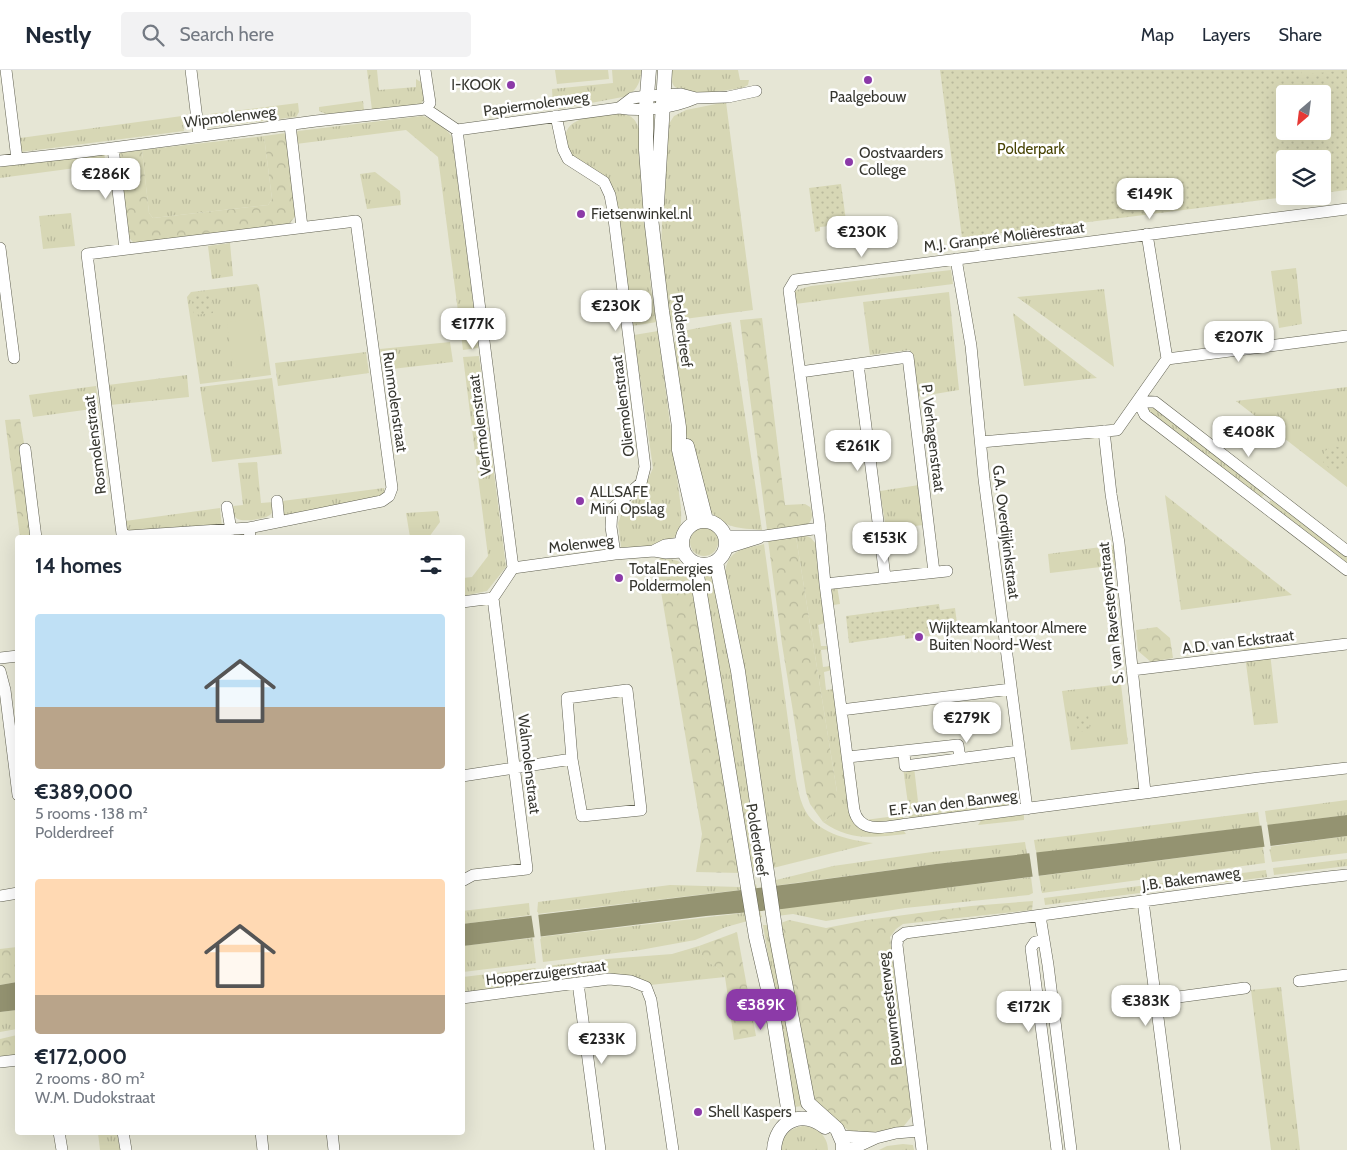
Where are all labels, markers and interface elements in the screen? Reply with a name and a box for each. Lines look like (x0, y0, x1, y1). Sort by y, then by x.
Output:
search box (121, 12, 471, 57)
text: Nestly (25, 20, 91, 49)
icon: search (139, 21, 167, 49)
text: Search here (179, 23, 274, 46)
text: Map (1141, 24, 1174, 46)
text: Layers (1202, 24, 1251, 46)
text: Share (1279, 24, 1322, 46)
marker: Paalgebouw (862, 74, 874, 86)
place label: I-KOOK (451, 76, 501, 94)
marker: I-KOOK (505, 79, 517, 91)
north arrow (1276, 85, 1331, 140)
map controls (1276, 85, 1331, 205)
street label: Papiermolenweg (482, 88, 590, 120)
place label: Paalgebouw (830, 88, 907, 106)
street label: Wipmolenweg (183, 102, 277, 132)
park label: Polderpark (997, 140, 1065, 158)
place label: Oostvaarders College (859, 144, 943, 179)
button: layers (1276, 150, 1331, 205)
marker: Oostvaarders College (843, 156, 855, 168)
pin: €286K (71, 158, 141, 200)
text: €286K (82, 164, 130, 183)
pin: €149K (1115, 178, 1185, 220)
text: €149K (1127, 184, 1173, 203)
place label: Fietsenwinkel.nl (591, 205, 692, 223)
marker: Fietsenwinkel.nl (575, 208, 587, 220)
pin: €230K (827, 216, 897, 258)
street label: M.J. Granpré Molièrestraat (923, 218, 1085, 256)
text: €230K (838, 222, 886, 241)
pin: €230K (581, 290, 651, 332)
street label: Polderdreef (668, 293, 696, 369)
text: €230K (592, 296, 640, 315)
pin: €177K (438, 308, 508, 350)
text: €177K (452, 314, 494, 333)
pin: €207K (1204, 320, 1274, 363)
text: €207K (1215, 327, 1263, 346)
street label: Runmolenstraat (379, 351, 411, 453)
street label: Oliemolenstraat (608, 354, 638, 458)
street label: Verfmolenstraat (465, 373, 495, 477)
street label: P. Verhagenstraat (917, 383, 949, 493)
street label: Rosmolenstraat (80, 395, 110, 495)
pin: €408K (1214, 416, 1284, 458)
text: €408K (1223, 422, 1275, 441)
pin: €261K (823, 430, 893, 472)
text: €261K (836, 436, 880, 455)
street label: G.A. Overdijkinkstraat (989, 464, 1023, 600)
place label: ALLSAFE Mini Opslag (590, 483, 665, 518)
marker: ALLSAFE Mini Opslag (574, 495, 586, 507)
pin: €153K (850, 522, 920, 564)
text: €153K (863, 528, 907, 547)
street label: Molenweg (547, 531, 615, 557)
street label: S. van Ravesteynstraat (1095, 541, 1127, 685)
icon: filters (417, 551, 445, 579)
text: 14 homes (35, 553, 122, 578)
place label: TotalEnergies Poldermolen (629, 560, 713, 595)
marker: TotalEnergies Poldermolen (613, 572, 625, 584)
place label: Wijkteamkantoor Almere Buiten Noord-West (929, 619, 1087, 654)
street label: A.D. van Eckstraat (1181, 626, 1295, 658)
marker: Wijkteamkantoor Almere Buiten Noord-West (913, 631, 925, 643)
icon: home (195, 646, 285, 736)
pin: €279K (932, 702, 1002, 744)
text: €279K (944, 708, 990, 727)
street label: Walmolenstraat (514, 713, 544, 815)
text: €389,000 (35, 779, 133, 804)
street label: E.F. van den Banweg (888, 786, 1019, 820)
street label: Polderdreef (742, 802, 772, 878)
text: 5 rooms · 138 m² (35, 804, 148, 823)
text: Polderdreef (35, 823, 114, 842)
street label: J.B. Bakemaweg (1140, 863, 1242, 895)
icon: home (195, 911, 285, 1001)
street label: Bouwmeesterweg (874, 951, 906, 1067)
street label: Hopperzuigerstraat (485, 957, 607, 989)
pin: €383K (1111, 984, 1181, 1027)
pin: €389K (726, 988, 796, 1031)
pin: €172K (994, 990, 1064, 1033)
text: €383K (1122, 991, 1170, 1010)
text: €389K (737, 995, 785, 1014)
text: €172K (1008, 997, 1050, 1016)
pin: €233K (567, 1022, 637, 1065)
text: €233K (579, 1029, 625, 1048)
text: €172,000 (35, 1044, 127, 1069)
text: 2 rooms · 80 m² (35, 1069, 145, 1088)
text: W.M. Dudokstraat (35, 1088, 155, 1107)
place label: Shell Kaspers (708, 1103, 792, 1121)
marker: Shell Kaspers (692, 1106, 704, 1118)

